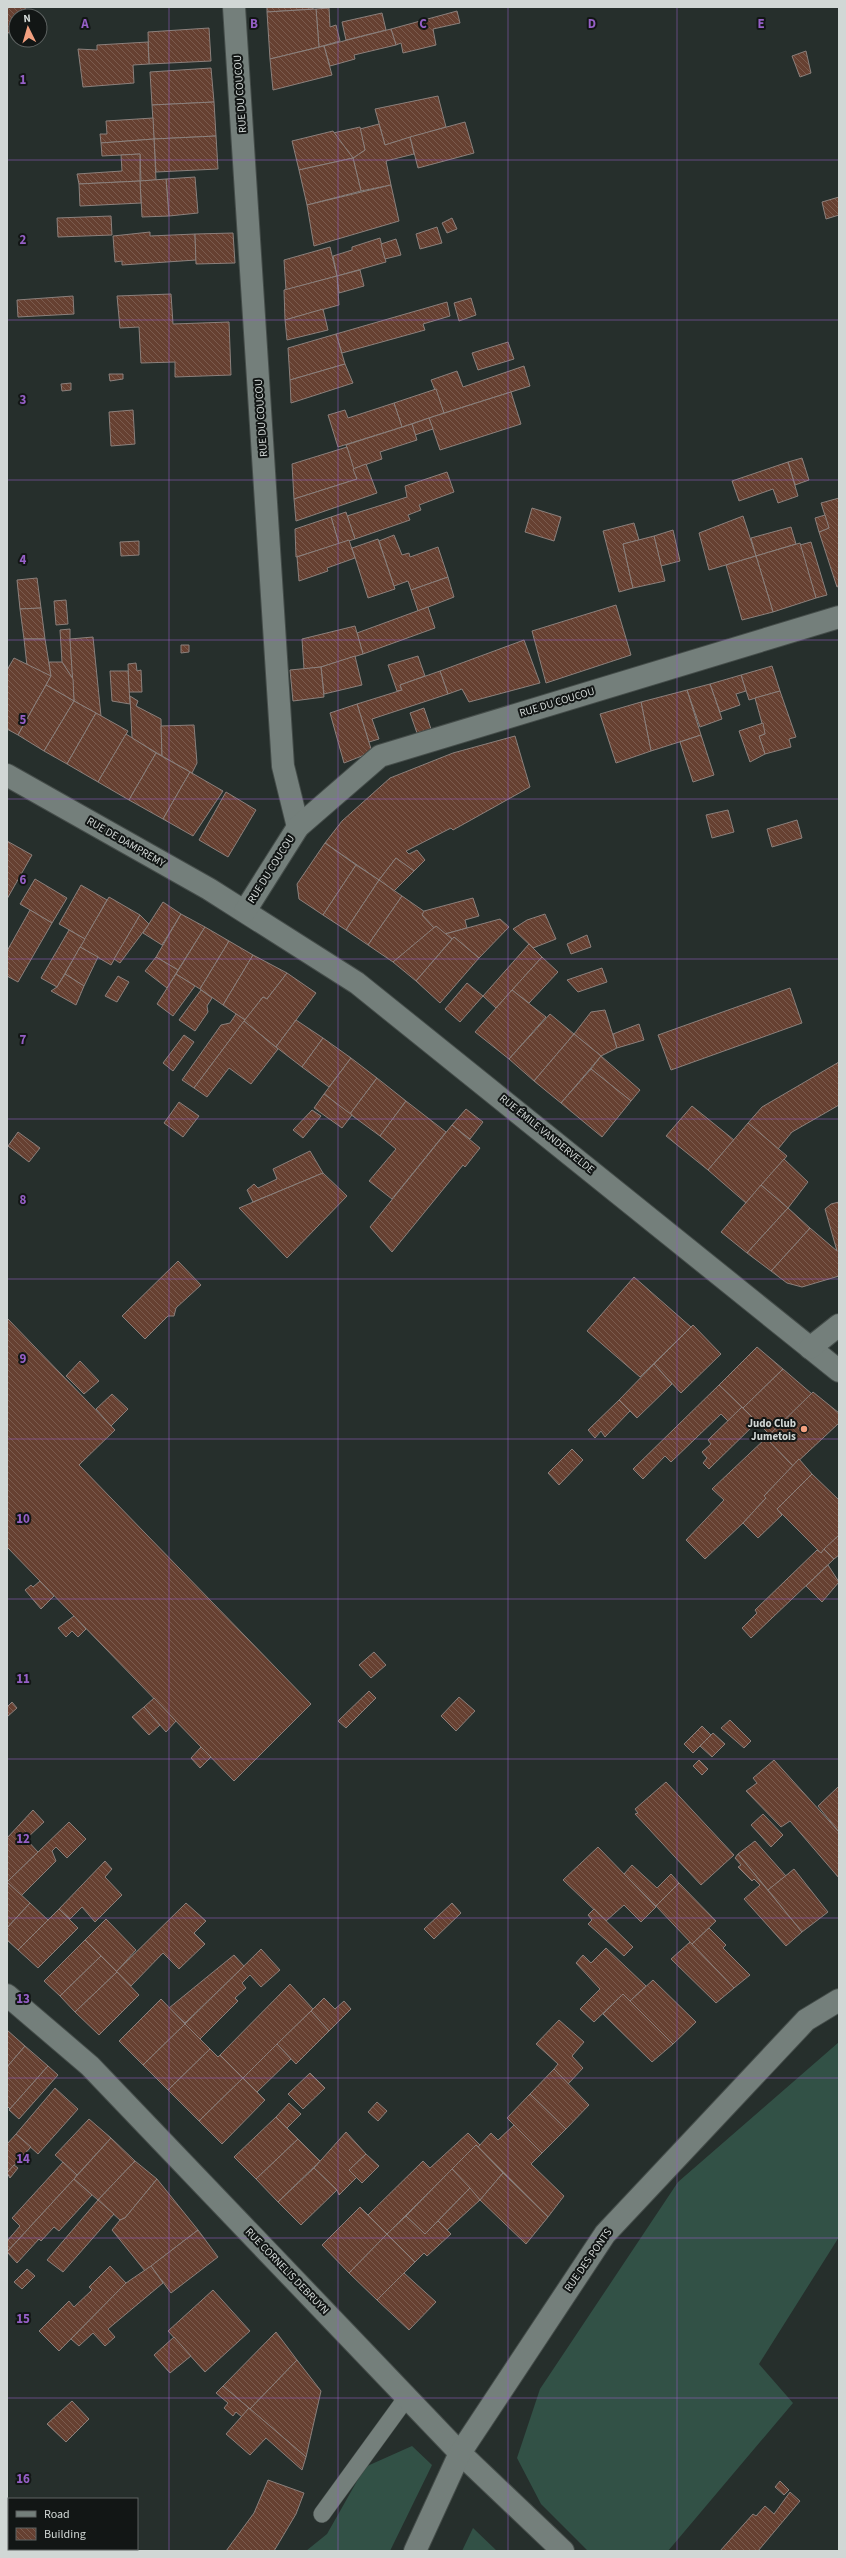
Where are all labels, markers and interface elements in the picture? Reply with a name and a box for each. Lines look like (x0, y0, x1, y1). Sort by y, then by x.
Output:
north arrow (8, 8, 48, 48)
text: N (23, 11, 31, 26)
text: A (80, 15, 89, 33)
text: B (250, 15, 258, 33)
text: C (419, 15, 427, 33)
text: D (588, 15, 596, 33)
text: E (757, 15, 765, 33)
street label: RUE DU COUCOU (230, 54, 250, 134)
text: 1 (20, 71, 27, 89)
text: 2 (20, 231, 27, 249)
street label: RUE DU COUCOU (251, 378, 271, 458)
text: 3 (20, 391, 27, 409)
text: 4 (20, 551, 27, 569)
street label: RUE DU COUCOU (517, 683, 597, 721)
text: 5 (20, 711, 27, 729)
street label: RUE DE DAMPREMY (84, 813, 169, 871)
street label: RUE DU COUCOU (244, 832, 298, 906)
text: 6 (20, 871, 27, 889)
text: 7 (20, 1031, 27, 1049)
street label: RUE ÉMILE VANDERVELDE (496, 1091, 598, 1177)
text: 8 (20, 1191, 27, 1209)
text: 9 (20, 1350, 27, 1368)
place label: Judo Club Jumetois (747, 1416, 796, 1444)
marker: Judo Club Jumetois (799, 1424, 809, 1434)
text: 10 (16, 1510, 30, 1528)
text: 11 (16, 1670, 30, 1688)
text: 12 (16, 1830, 30, 1848)
text: 13 (16, 1990, 30, 2008)
text: 14 (16, 2150, 30, 2168)
street label: RUE CORNELIS DEBRUYN (242, 2225, 332, 2317)
street label: RUE DES PONTS (561, 2225, 615, 2295)
text: 15 (16, 2310, 30, 2328)
text: 16 (16, 2470, 30, 2488)
legend (8, 2498, 138, 2550)
text: Road (44, 2506, 70, 2523)
text: Building (44, 2526, 86, 2543)

